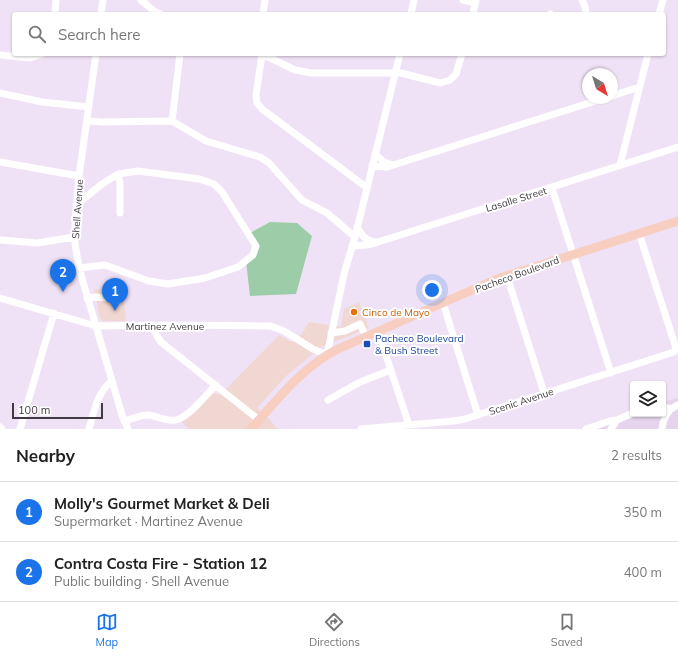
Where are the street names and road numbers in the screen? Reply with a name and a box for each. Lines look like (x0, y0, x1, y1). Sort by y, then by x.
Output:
street label: Shell Avenue (69, 179, 86, 239)
street label: Lasalle Street (484, 184, 549, 215)
street label: Pacheco Boulevard (473, 253, 561, 296)
street label: Martinez Avenue (126, 320, 204, 333)
street label: Scenic Avenue (487, 385, 555, 418)

